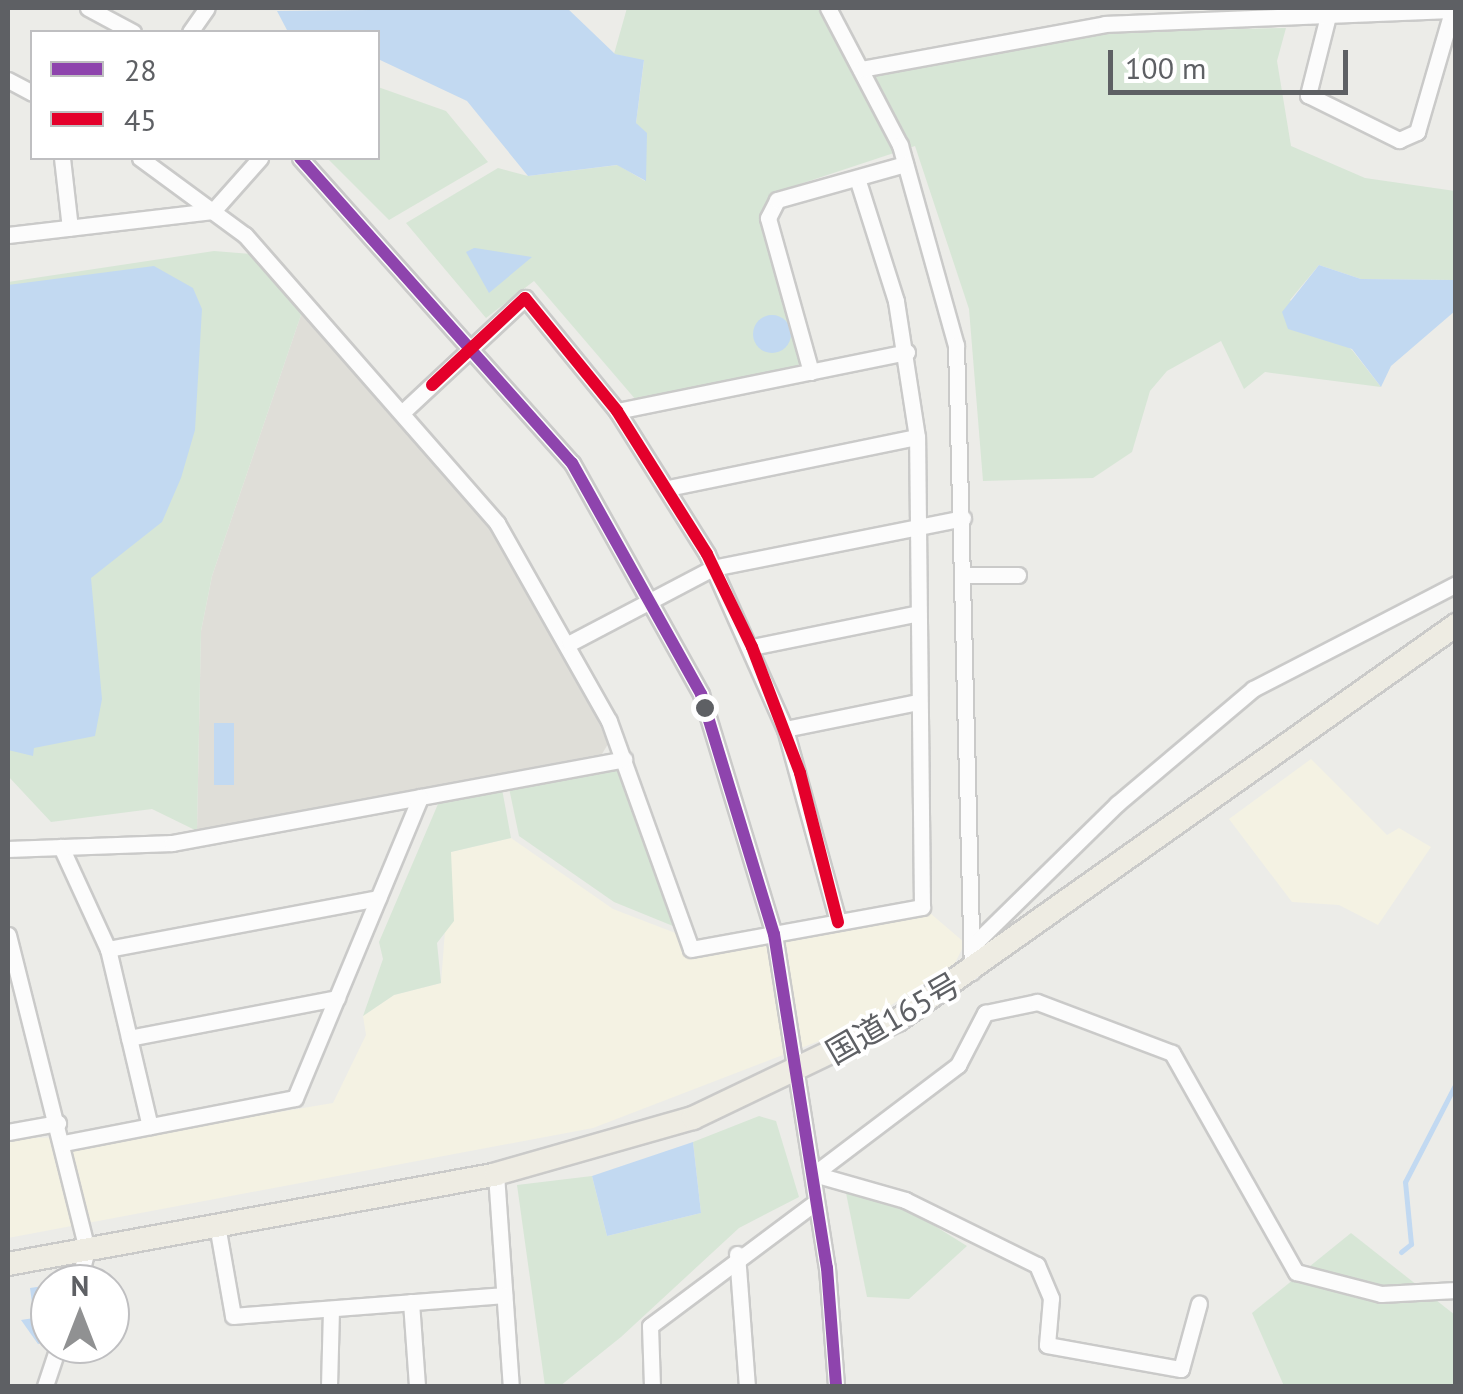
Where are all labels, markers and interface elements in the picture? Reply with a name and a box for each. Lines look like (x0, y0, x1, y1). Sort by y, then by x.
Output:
legend (30, 30, 380, 160)
scale bar (1113, 30, 1353, 92)
text: 100 m (1125, 48, 1206, 87)
text: 28 (124, 50, 157, 89)
text: 45 (124, 100, 157, 139)
unlabelled marker (695, 698, 715, 718)
street label: 国道165号 (819, 964, 967, 1072)
north arrow (30, 1264, 130, 1364)
text: N (71, 1267, 89, 1304)

